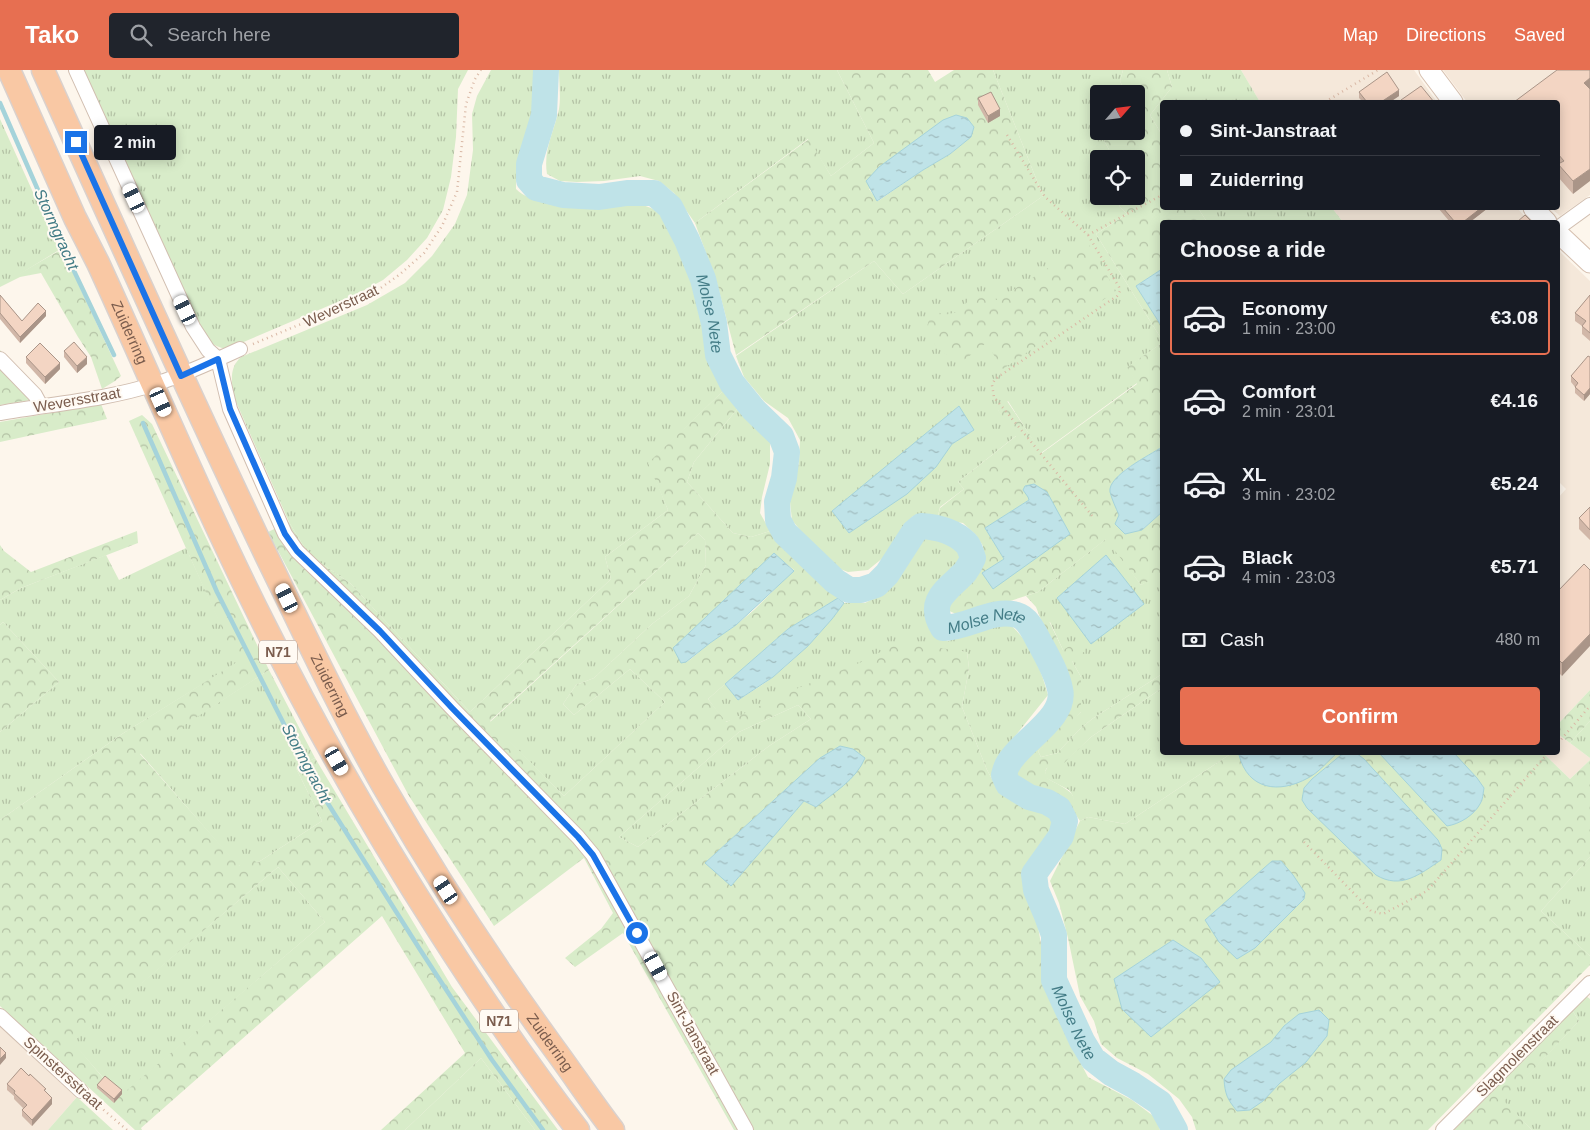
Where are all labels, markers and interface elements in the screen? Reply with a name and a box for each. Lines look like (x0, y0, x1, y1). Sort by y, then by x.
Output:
search box (109, 13, 459, 58)
text: Tako (25, 21, 79, 48)
icon: search (127, 21, 155, 49)
text: Search here (167, 24, 271, 45)
text: Map (1343, 25, 1378, 45)
text: Directions (1406, 25, 1486, 45)
text: Saved (1514, 25, 1565, 45)
north arrow (1090, 85, 1145, 140)
map controls (1090, 85, 1145, 205)
text: Sint-Janstraat (1210, 120, 1337, 141)
callout: 2 min (94, 124, 176, 160)
route end (65, 131, 87, 153)
text: 2 min (114, 134, 156, 151)
button: locate (1090, 150, 1145, 205)
text: Zuiderring (1210, 169, 1304, 190)
car (120, 181, 147, 215)
water label: Stormgracht (31, 186, 82, 273)
text: Choose a ride (1180, 237, 1325, 262)
water label: Molse Nete (693, 272, 726, 354)
street label: Weverstraat (301, 280, 382, 330)
car (171, 293, 198, 327)
icon: car (1182, 295, 1227, 340)
street label: Zuiderring (108, 298, 151, 367)
text: Economy (1242, 298, 1328, 319)
text: €3.08 (1490, 307, 1538, 328)
text: 1 min · 23:00 (1242, 320, 1335, 337)
icon: car (1182, 378, 1227, 423)
text: Comfort (1242, 381, 1316, 402)
street label: Weversstraat (32, 383, 123, 416)
car (148, 385, 173, 419)
text: €4.16 (1490, 390, 1538, 411)
text: 2 min · 23:01 (1242, 403, 1335, 420)
icon: car (1182, 461, 1227, 506)
text: XL (1242, 464, 1266, 485)
text: €5.24 (1490, 473, 1538, 494)
text: 3 min · 23:02 (1242, 486, 1335, 503)
icon: car (1182, 544, 1227, 589)
text: Black (1242, 547, 1293, 568)
text: €5.71 (1490, 556, 1538, 577)
text: 4 min · 23:03 (1242, 569, 1335, 586)
car (273, 581, 300, 615)
water label: Molse Nete (946, 605, 1030, 637)
icon: cash (1180, 626, 1208, 654)
text: Cash (1220, 629, 1264, 650)
text: 480 m (1496, 631, 1540, 648)
road number: N71 (259, 640, 297, 664)
street label: Zuiderring (308, 651, 353, 719)
button: Confirm (1180, 687, 1540, 745)
water label: Stormgracht (279, 721, 335, 806)
car (323, 744, 350, 778)
car (431, 873, 460, 907)
route start (626, 922, 648, 944)
car (642, 949, 669, 983)
water label: Molse Nete (1048, 982, 1099, 1063)
street label: Sint-Janstraat (664, 988, 724, 1078)
road number: N71 (480, 1009, 518, 1032)
street label: Zuiderring (524, 1010, 577, 1075)
street label: Slagmolenstraat (1472, 1011, 1562, 1100)
street label: Spinstersstraat (20, 1033, 107, 1113)

